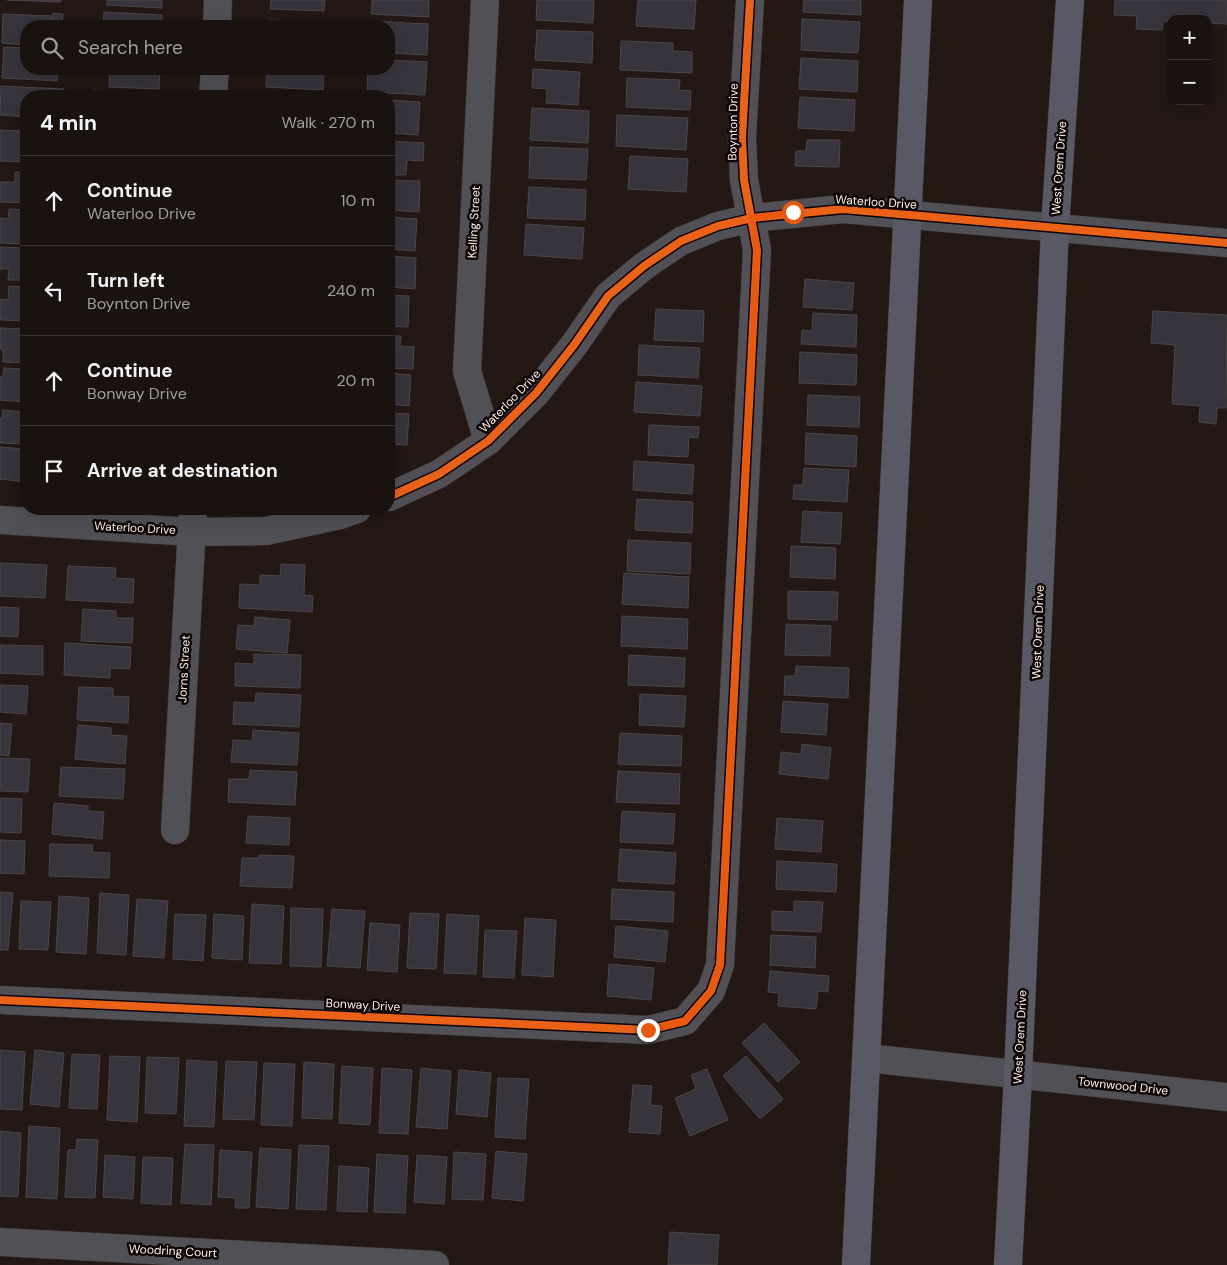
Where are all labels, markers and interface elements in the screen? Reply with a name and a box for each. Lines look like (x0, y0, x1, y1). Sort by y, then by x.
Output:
map controls (1167, 15, 1212, 105)
button: + (1167, 15, 1212, 60)
search box (20, 20, 395, 75)
icon: search (38, 34, 66, 62)
text: Search here (78, 35, 183, 60)
button: − (1167, 60, 1212, 105)
street label: Boynton Drive (724, 83, 742, 161)
text: 4 min (40, 109, 97, 137)
text: Walk · 270 m (282, 112, 375, 133)
street label: West Orem Drive (1048, 120, 1070, 215)
text: Continue (87, 178, 173, 203)
street label: Kelling Street (464, 185, 484, 259)
icon: ahead (40, 187, 68, 215)
text: 10 m (341, 190, 375, 211)
street label: Waterloo Drive (835, 191, 917, 213)
route start (782, 201, 805, 224)
text: Waterloo Drive (87, 203, 196, 224)
text: Turn left (87, 268, 165, 293)
icon: left (40, 277, 68, 305)
text: 240 m (327, 280, 375, 301)
text: Boynton Drive (87, 293, 190, 314)
text: Continue (87, 358, 173, 383)
street label: Waterloo Drive (476, 366, 544, 436)
icon: ahead (40, 367, 68, 395)
text: 20 m (336, 370, 375, 391)
text: Bonway Drive (87, 383, 187, 404)
icon: arrive (40, 457, 68, 485)
text: Arrive at destination (87, 458, 278, 483)
street label: Waterloo Drive (94, 518, 176, 538)
street label: West Orem Drive (1028, 585, 1048, 679)
street label: Jorns Street (174, 634, 194, 703)
street label: West Orem Drive (1010, 989, 1030, 1084)
street label: Bonway Drive (325, 995, 401, 1015)
route end (637, 1019, 660, 1042)
street label: Townwood Drive (1077, 1073, 1169, 1099)
street label: Woodring Court (128, 1241, 218, 1261)

